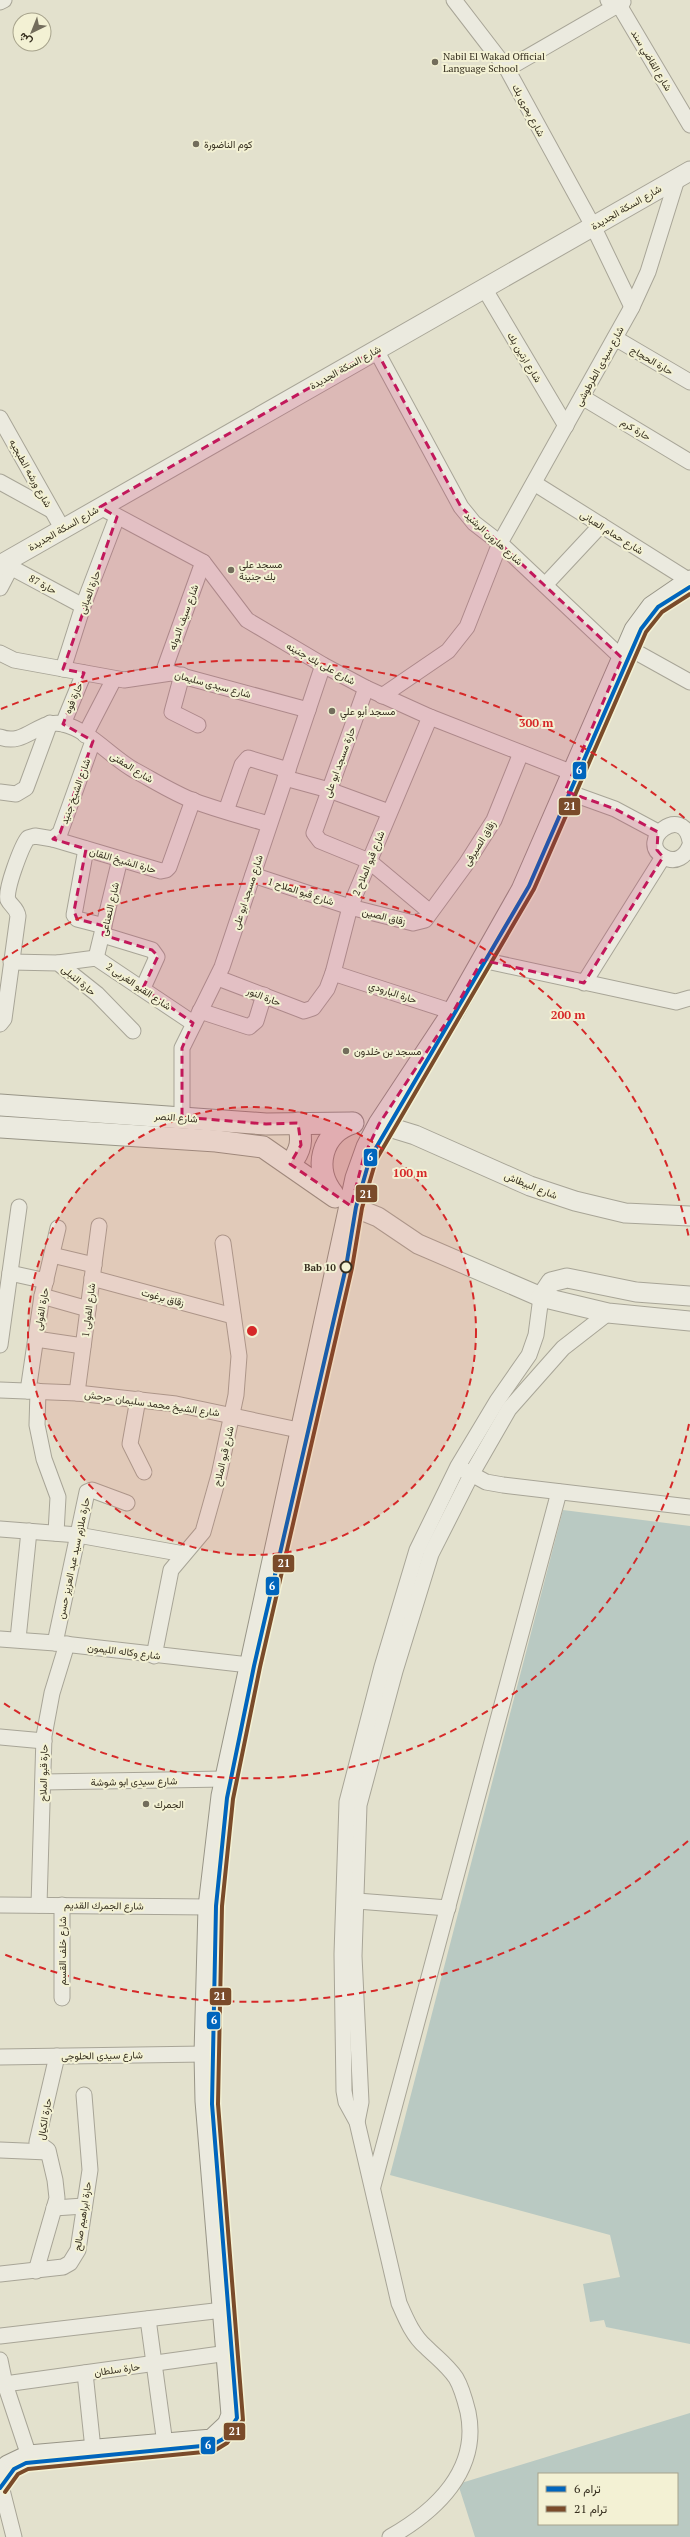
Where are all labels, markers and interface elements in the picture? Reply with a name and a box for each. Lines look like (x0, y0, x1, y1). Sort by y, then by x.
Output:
north arrow (12, 12, 52, 52)
street label: شارع القاضي سند (626, 27, 675, 94)
text: ش (16, 30, 35, 49)
place label: Nabil El Wakad Official Language School (443, 50, 545, 75)
marker: Nabil El Wakad Official Language School (430, 57, 440, 67)
street label: شارع بحرى بك (509, 82, 548, 139)
place label: كوم الناضورة (204, 138, 253, 151)
marker: كوم الناضورة (191, 139, 201, 149)
street label: شارع السكة الجديدة (589, 182, 664, 233)
street label: شارع سيدى الطرطوشى (572, 324, 627, 408)
street label: شارع ارتين بك (504, 330, 545, 385)
street label: شارع السكة الجديدة (307, 342, 383, 392)
street label: حارة الحجاج (628, 343, 676, 378)
street label: حارة كرم (618, 415, 653, 444)
street label: شارع ورشه الطبجيه (6, 437, 55, 510)
street label: شارع السكة الجديدة (26, 503, 101, 554)
street label: شارع حمام العبانى (578, 508, 646, 557)
street label: شارع هارون الرشيد (462, 509, 526, 568)
place label: مسجد على بك جنينة (239, 558, 282, 583)
marker: مسجد على بك جنينة (226, 565, 236, 575)
street label: حارة العبانى (76, 568, 103, 616)
street label: حارة 87 (27, 572, 59, 597)
street label: شارع سيف الدوله (166, 583, 201, 652)
street label: شارع على بك جنينه (284, 639, 357, 688)
street label: شارع سيدى سليمان (173, 668, 253, 701)
street label: حارة فوه (61, 680, 86, 716)
place label: مسجد أبو علي (340, 705, 395, 720)
marker: مسجد أبو علي (327, 706, 337, 716)
text: 300 m (519, 715, 553, 730)
street label: حارة مسجد ابو على (321, 725, 358, 799)
street label: شارع المفتى (108, 749, 156, 786)
street label: شارع الشيخ جنيد (58, 757, 93, 826)
line badge: 6 (572, 761, 587, 780)
text: 6 (576, 763, 582, 777)
line badge: 21 (558, 797, 581, 816)
text: 21 (564, 799, 576, 813)
street label: زقاق الصيرفى (460, 818, 499, 868)
street label: شارع قبو الملاح 2 (350, 829, 387, 898)
street label: حارة الشيخ اللقان (88, 845, 158, 876)
street label: شارع مسجد ابو على (229, 853, 266, 931)
street label: شارع قبو الملاح 1 (266, 875, 336, 908)
street label: شارع النعناعى (97, 881, 122, 937)
street label: زقاق الصين (361, 905, 407, 928)
street label: شارع القبو الغربى 2 (104, 960, 174, 1013)
street label: حارة النبلى (59, 962, 99, 999)
street label: حارة البارودي (366, 979, 419, 1008)
street label: حارة النور (244, 984, 283, 1009)
text: 200 m (551, 1007, 585, 1022)
place label: مسجد بن خلدون (354, 1045, 421, 1058)
marker: مسجد بن خلدون (341, 1046, 351, 1056)
street label: شارع النصر (153, 1109, 198, 1126)
line badge: 6 (363, 1148, 378, 1167)
text: 6 (367, 1150, 373, 1164)
text: 100 m (393, 1165, 427, 1180)
street label: شارع البيطاش (502, 1169, 559, 1202)
line badge: 21 (355, 1184, 378, 1203)
text: 21 (360, 1187, 372, 1201)
marker: Bab 10 (339, 1260, 353, 1274)
place label: Bab 10 (304, 1261, 336, 1274)
street label: شارع الفولى 1 (79, 1282, 98, 1338)
street label: حارة الفولى (31, 1286, 52, 1331)
street label: زقاق برغوت (140, 1286, 186, 1309)
centre of rings (245, 1324, 259, 1338)
street label: شارع الشيخ محمد سليمان حرحش (83, 1388, 220, 1419)
street label: شارع قبو الملاح (210, 1425, 237, 1487)
street label: حارة ملازم سيد عبد العزيز حسن (54, 1496, 93, 1620)
line badge: 21 (272, 1554, 295, 1573)
text: 21 (278, 1556, 290, 1570)
line badge: 6 (265, 1576, 280, 1596)
text: 6 (269, 1579, 275, 1593)
street label: شارع وكاله الليمون (87, 1641, 161, 1662)
street label: حارة قبو الملاح (36, 1744, 51, 1802)
street label: شارع سيدى ابو شوشة (91, 1774, 177, 1789)
place label: الجمرك (154, 1798, 184, 1811)
marker: الجمرك (141, 1799, 151, 1809)
street label: شارع الجمرك القديم (64, 1898, 144, 1913)
street label: شارع خلف القسم (56, 1916, 69, 1986)
line badge: 21 (209, 1987, 232, 2006)
text: 21 (214, 1989, 226, 2003)
line badge: 6 (206, 2011, 221, 2030)
text: 6 (211, 2013, 217, 2027)
street label: شارع سيدى الحلوجى (61, 2048, 143, 2063)
street label: حارة الكيال (34, 2097, 55, 2141)
street label: حارة ابراهيم صالح (71, 2180, 94, 2252)
street label: حارة سلطان (93, 2360, 141, 2379)
line badge: 21 (223, 2422, 246, 2441)
text: 21 (229, 2424, 241, 2438)
line badge: 6 (200, 2436, 216, 2455)
text: 6 (205, 2438, 211, 2452)
legend (538, 2473, 678, 2525)
text: ترام 6 (574, 2481, 601, 2497)
text: ترام 21 (574, 2501, 607, 2517)

